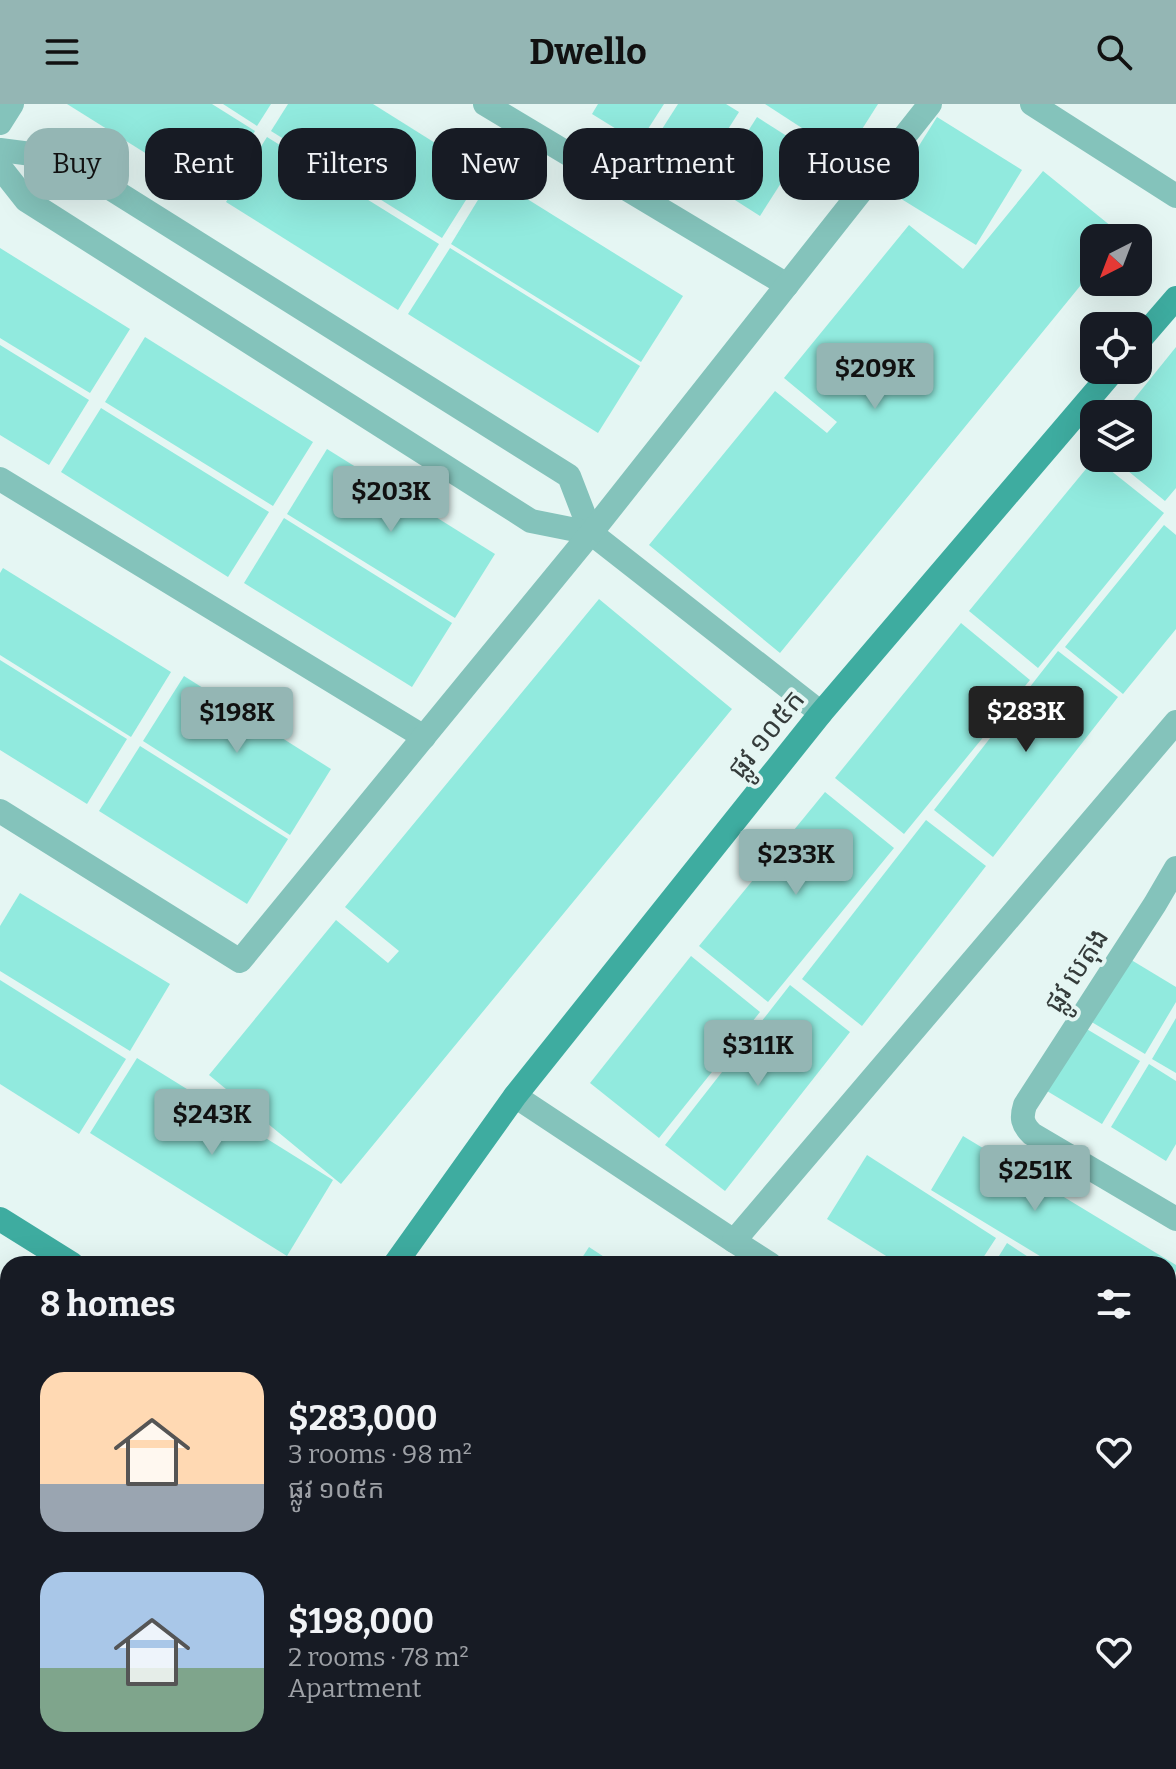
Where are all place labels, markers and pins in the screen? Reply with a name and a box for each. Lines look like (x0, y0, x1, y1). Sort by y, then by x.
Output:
pin: $209K (819, 343, 931, 411)
pin: $203K (335, 466, 447, 534)
pin: $283K (970, 686, 1082, 754)
pin: $198K (181, 687, 293, 755)
pin: $233K (740, 829, 852, 897)
pin: $311K (702, 1020, 814, 1088)
pin: $243K (156, 1089, 268, 1157)
pin: $251K (979, 1145, 1091, 1213)

